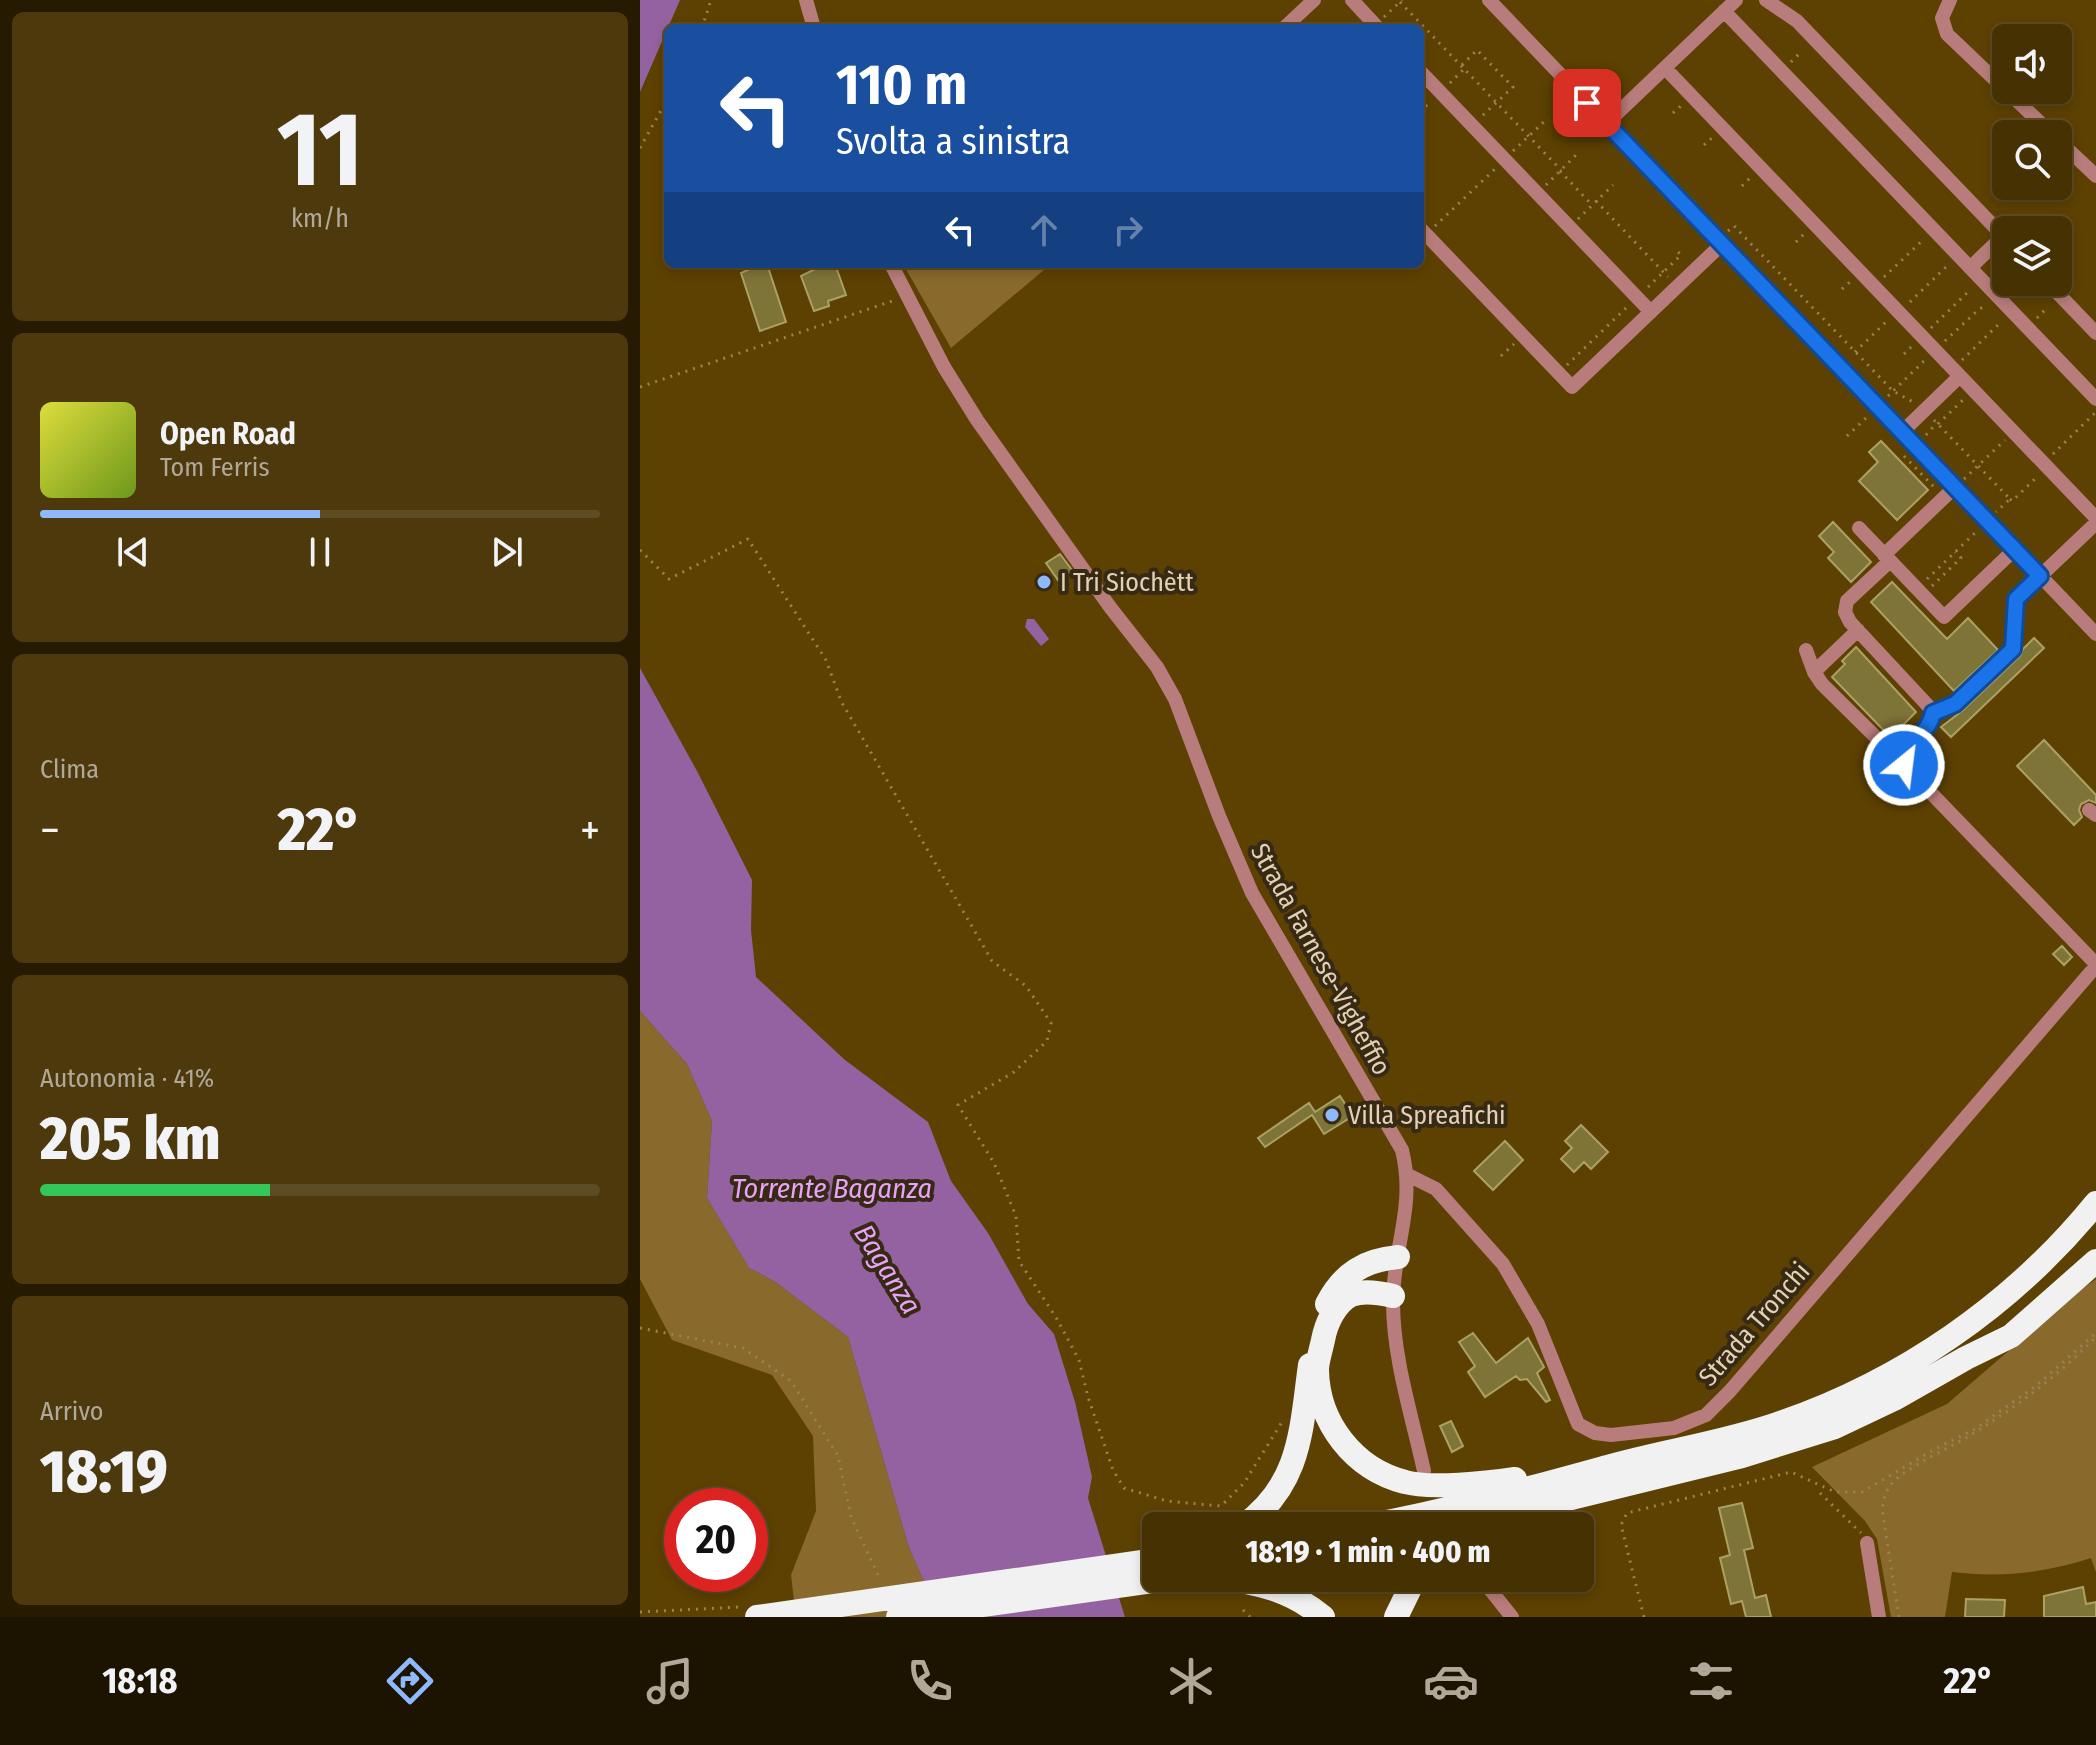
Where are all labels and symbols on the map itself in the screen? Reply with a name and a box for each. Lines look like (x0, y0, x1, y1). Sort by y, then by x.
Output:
pin (1553, 69, 1621, 137)
place label: I Tri Siochètt (1060, 567, 1194, 598)
marker: I Tri Siochètt (1035, 573, 1053, 591)
position arrow (1862, 723, 1946, 807)
street label: Strada Farnese-Vigheffio (1244, 838, 1397, 1080)
place label: Villa Spreafichi (1348, 1100, 1506, 1131)
marker: Villa Spreafichi (1323, 1106, 1341, 1124)
water label: Torrente Baganza (732, 1172, 932, 1205)
water label: Baganza (847, 1219, 928, 1320)
street label: Strada Tronchi (1692, 1256, 1816, 1392)
speed limit sign: 20 (664, 1488, 768, 1592)

